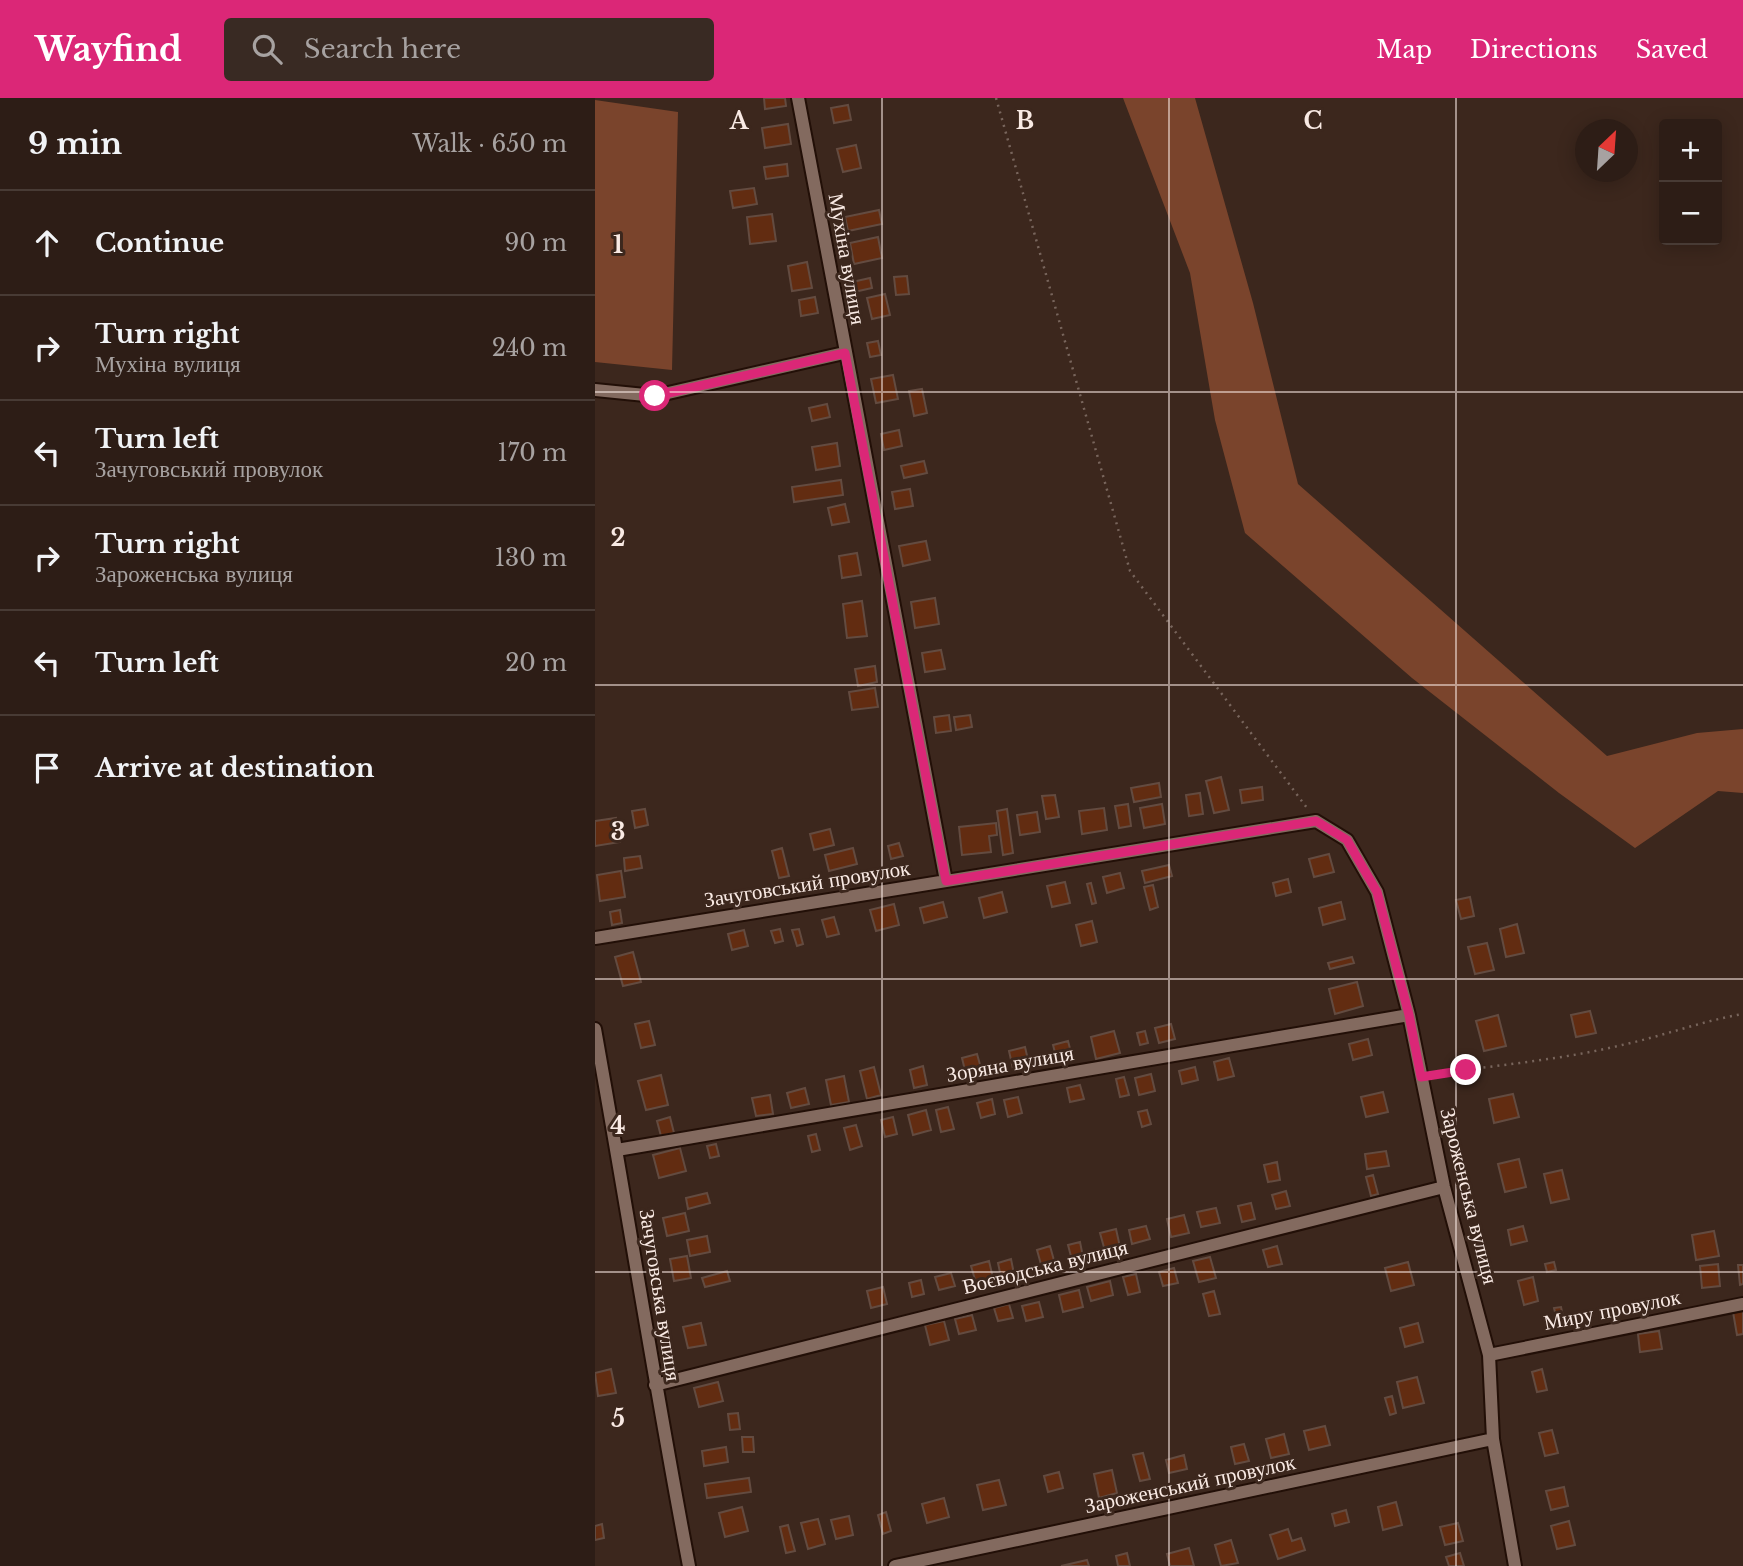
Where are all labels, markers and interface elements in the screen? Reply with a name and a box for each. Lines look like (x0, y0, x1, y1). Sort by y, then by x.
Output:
search box (224, 18, 714, 81)
text: Wayfind (35, 29, 182, 70)
icon: search (248, 30, 286, 68)
text: Search here (304, 33, 461, 65)
text: Map (1376, 35, 1432, 64)
text: Directions (1470, 35, 1598, 64)
text: Saved (1636, 35, 1708, 64)
text: A (729, 107, 750, 135)
text: B (1016, 107, 1034, 135)
text: C (1304, 107, 1322, 135)
north arrow (1575, 119, 1638, 182)
map controls (1659, 119, 1722, 245)
button: + (1659, 119, 1722, 182)
text: 9 min (28, 125, 122, 162)
text: Walk · 650 m (413, 130, 567, 158)
button: − (1659, 182, 1722, 245)
street label: Мухіна вулиця (823, 191, 871, 327)
icon: ahead (28, 224, 66, 262)
text: Continue (95, 227, 224, 259)
text: 90 m (505, 229, 567, 257)
text: 1 (613, 231, 623, 259)
text: Turn right (95, 318, 240, 350)
icon: right (28, 329, 66, 367)
text: 240 m (492, 334, 567, 362)
text: Мухіна вулиця (95, 350, 241, 378)
route start (639, 380, 670, 411)
text: Turn left (95, 423, 219, 455)
icon: left (28, 434, 66, 472)
text: 170 m (497, 439, 567, 467)
text: Зачуговський провулок (95, 455, 323, 483)
text: 2 (611, 524, 625, 552)
text: Turn right (95, 528, 240, 560)
icon: right (28, 539, 66, 577)
text: 130 m (495, 544, 567, 572)
text: Зароженська вулиця (95, 560, 293, 588)
icon: left (28, 644, 66, 682)
text: Turn left (95, 647, 219, 679)
text: 20 m (505, 649, 567, 677)
icon: arrive (28, 749, 66, 787)
text: Arrive at destination (95, 752, 375, 784)
text: 3 (611, 818, 625, 846)
street label: Зачуговський провулок (702, 855, 913, 913)
street label: Зоряна вулиця (944, 1040, 1076, 1088)
route end (1450, 1054, 1481, 1085)
street label: Зароженська вулиця (1435, 1105, 1504, 1287)
text: 4 (610, 1112, 626, 1140)
street label: Зачуговська вулиця (634, 1207, 687, 1383)
street label: Воєводська вулиця (960, 1234, 1131, 1300)
street label: Миру провулок (1541, 1284, 1683, 1336)
text: 5 (611, 1405, 625, 1433)
street label: Зароженський провулок (1082, 1449, 1299, 1519)

